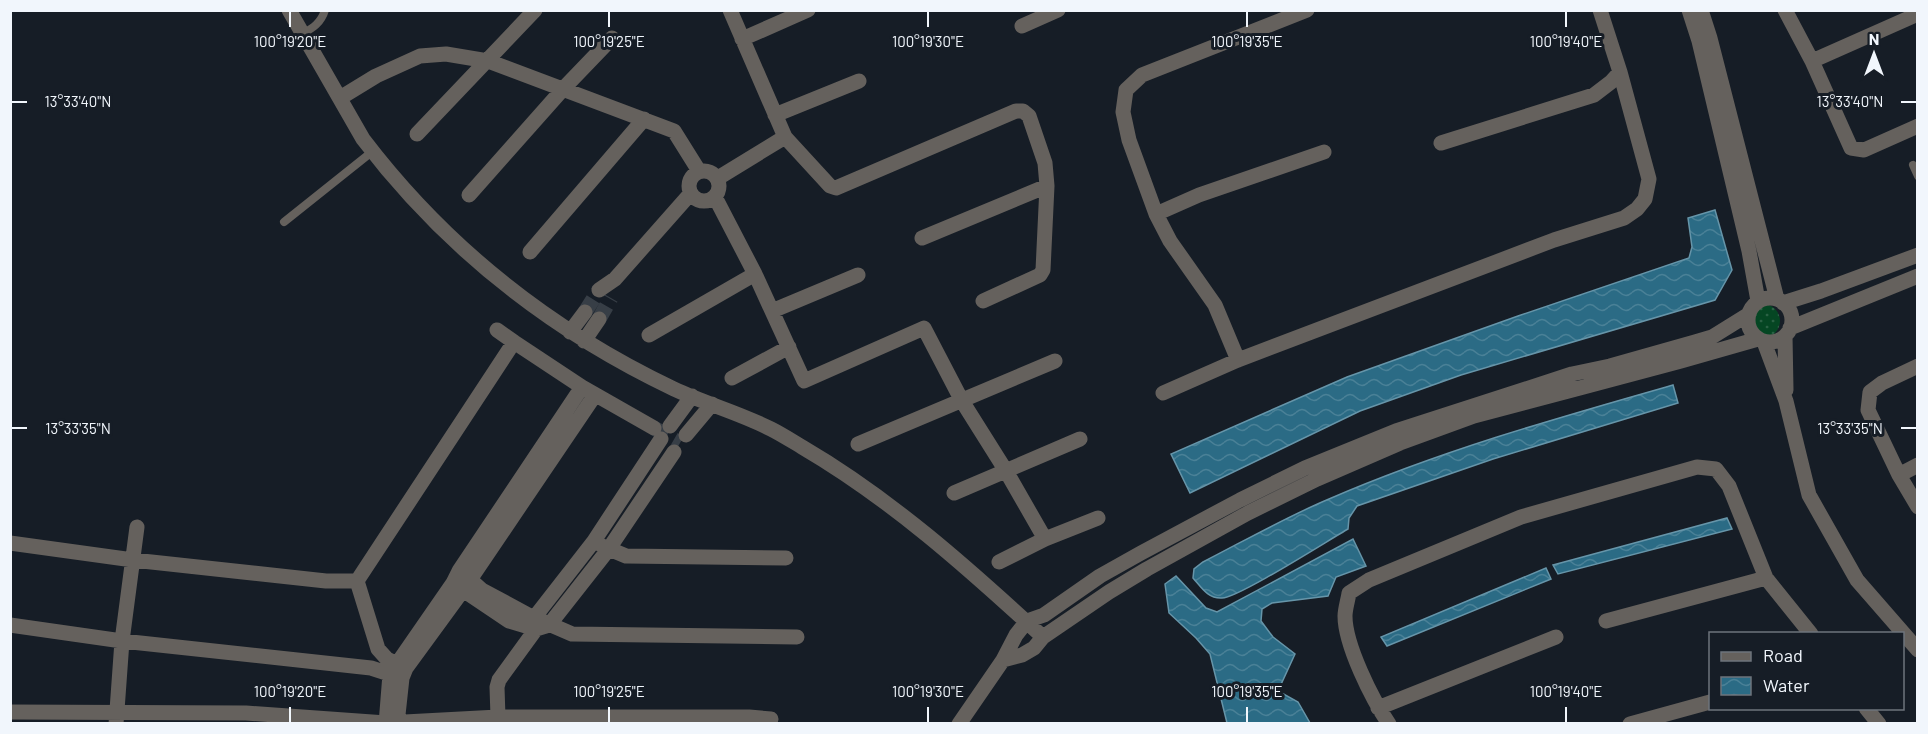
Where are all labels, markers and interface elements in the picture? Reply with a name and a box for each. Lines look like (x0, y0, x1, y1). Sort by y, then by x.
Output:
north arrow (1844, 24, 1904, 84)
text: N (1869, 29, 1879, 48)
text: 100°19'20"E (254, 32, 326, 50)
text: 100°19'25"E (573, 32, 645, 50)
text: 100°19'30"E (892, 32, 964, 50)
text: 100°19'35"E (1211, 32, 1283, 50)
text: 100°19'40"E (1530, 32, 1602, 50)
text: 13°33'40"N (45, 92, 111, 110)
text: 13°33'40"N (1817, 92, 1883, 110)
text: 13°33'35"N (45, 419, 111, 437)
text: 13°33'35"N (1817, 419, 1883, 437)
legend (1709, 632, 1904, 710)
text: Road (1763, 644, 1803, 666)
text: Water (1763, 674, 1810, 696)
text: 100°19'20"E (254, 682, 326, 700)
text: 100°19'25"E (573, 682, 645, 700)
text: 100°19'30"E (892, 682, 964, 700)
text: 100°19'35"E (1211, 682, 1283, 700)
text: 100°19'40"E (1530, 682, 1602, 700)

